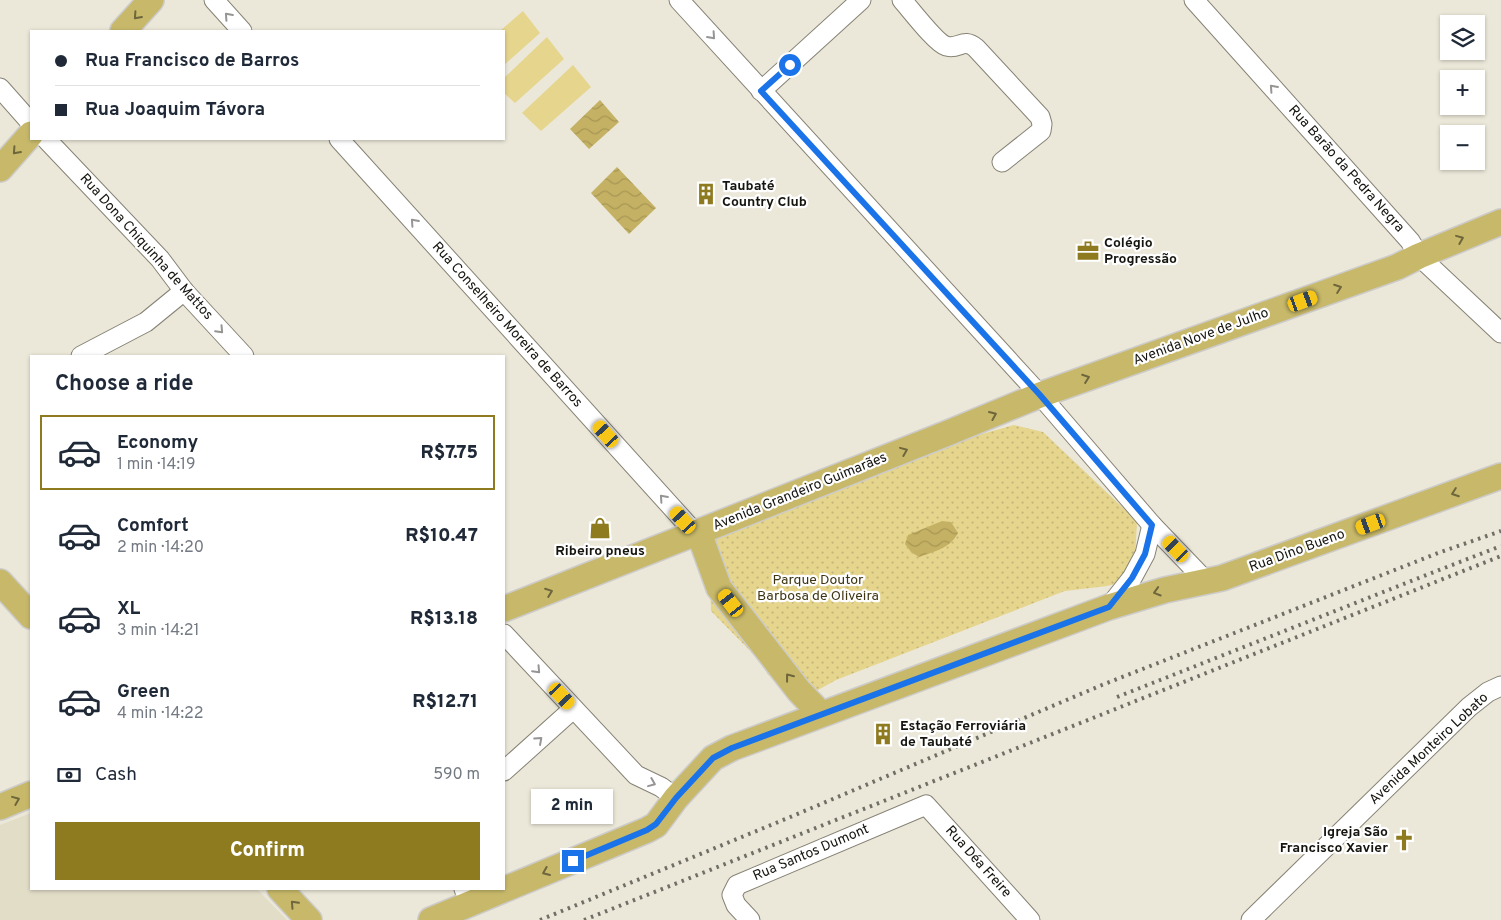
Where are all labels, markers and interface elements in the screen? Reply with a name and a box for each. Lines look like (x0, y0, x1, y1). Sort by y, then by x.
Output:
one-way arrow (134, 10, 143, 19)
one-way arrow (224, 12, 233, 21)
map controls (1440, 15, 1485, 170)
button: layers (1440, 15, 1485, 60)
one-way arrow (706, 31, 715, 40)
text: Rua Francisco de Barros (85, 49, 299, 73)
route start (779, 54, 801, 76)
button: + (1440, 70, 1485, 115)
one-way arrow (1269, 84, 1278, 93)
text: Rua Joaquim Távora (85, 98, 265, 122)
street label: Rua Barão da Pedra Negra (1284, 102, 1408, 236)
button: − (1440, 125, 1485, 170)
one-way arrow (13, 146, 22, 155)
street label: Rua Dona Chiquinha de Mattos (76, 170, 216, 324)
place label: Taubaté Country Club (722, 178, 807, 211)
building icon: Taubaté Country Club (693, 181, 719, 207)
one-way arrow (410, 218, 419, 227)
place label: Colégio Progressão (1104, 235, 1177, 268)
one-way arrow (1455, 235, 1464, 246)
office icon: Colégio Progressão (1075, 238, 1101, 264)
street label: Rua Conselheiro Moreira de Barros (428, 239, 586, 411)
one-way arrow (1333, 284, 1341, 294)
car (1286, 289, 1319, 313)
street label: Avenida Nove de Julho (1131, 305, 1271, 369)
one-way arrow (214, 324, 223, 333)
text: Choose a ride (55, 371, 193, 398)
one-way arrow (1081, 374, 1090, 384)
one-way arrow (988, 410, 997, 421)
car (590, 418, 621, 450)
icon: car (57, 430, 102, 475)
text: Economy (117, 431, 198, 455)
text: R$7.75 (420, 441, 478, 465)
one-way arrow (899, 447, 908, 457)
street label: Avenida Grandeiro Guimarães (711, 449, 889, 535)
text: 1 min · 14:19 (117, 455, 196, 475)
one-way arrow (1451, 487, 1460, 497)
one-way arrow (660, 494, 669, 503)
car (667, 504, 698, 536)
car (1354, 512, 1387, 536)
icon: car (57, 513, 102, 558)
text: Comfort (117, 514, 189, 538)
shop icon: Ribeiro pneus (587, 515, 613, 541)
text: R$10.47 (405, 524, 478, 548)
street label: Rua Dino Bueno (1247, 526, 1347, 576)
car (1160, 533, 1191, 565)
text: 2 min · 14:20 (117, 538, 204, 558)
place label: Ribeiro pneus (555, 543, 645, 560)
park label: Parque Doutor Barbosa de Oliveira (757, 572, 879, 605)
one-way arrow (1153, 586, 1161, 596)
one-way arrow (544, 587, 553, 598)
car (715, 587, 746, 619)
icon: car (57, 596, 102, 641)
text: XL (117, 597, 140, 621)
text: R$13.18 (410, 607, 478, 631)
text: 3 min · 14:21 (117, 621, 199, 641)
one-way arrow (531, 664, 540, 673)
one-way arrow (786, 674, 794, 683)
icon: car (57, 679, 102, 724)
text: Green (117, 680, 170, 704)
car (546, 680, 577, 712)
street label: Avenida Monteiro Lobato (1366, 689, 1492, 809)
text: R$12.71 (412, 690, 478, 714)
text: 4 min · 14:22 (117, 704, 204, 724)
place label: Estação Ferroviária de Taubaté (900, 718, 1026, 751)
building icon: Estação Ferroviária de Taubaté (870, 721, 896, 747)
one-way arrow (533, 737, 542, 746)
icon: cash (55, 761, 83, 789)
text: Cash (95, 763, 137, 787)
text: 590 m (433, 765, 480, 785)
one-way arrow (647, 777, 656, 788)
callout: 2 min (532, 788, 614, 824)
one-way arrow (11, 796, 20, 807)
text: 2 min (551, 796, 593, 816)
street label: Rua Santos Dumont (750, 821, 872, 885)
button: Confirm (55, 822, 480, 880)
street label: Rua Déa Freire (941, 823, 1015, 901)
place label: Igreja São Francisco Xavier (1280, 824, 1388, 857)
church icon: Igreja São Francisco Xavier (1391, 827, 1417, 853)
route end (562, 850, 584, 872)
one-way arrow (543, 866, 551, 876)
one-way arrow (291, 901, 300, 910)

